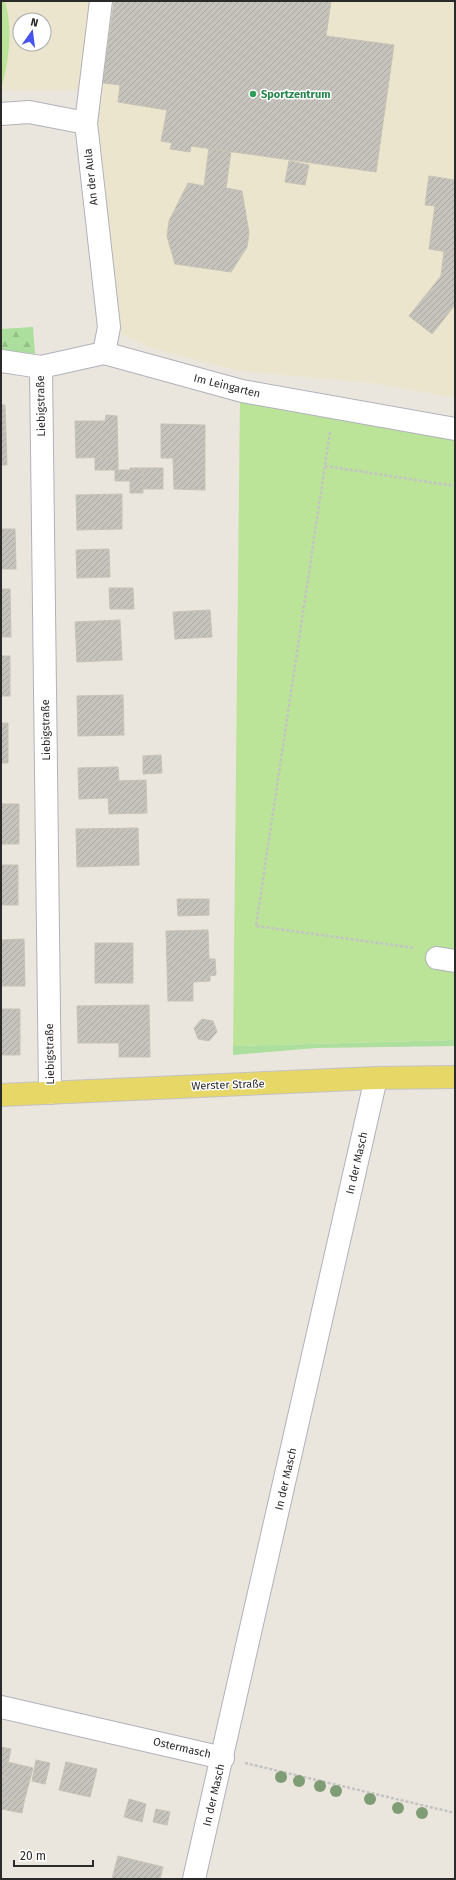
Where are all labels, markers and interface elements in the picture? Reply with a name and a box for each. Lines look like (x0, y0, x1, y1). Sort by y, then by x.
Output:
north arrow (12, 12, 52, 52)
text: N (29, 16, 39, 30)
place label: Sportzentrum (261, 88, 331, 101)
marker: Sportzentrum (248, 89, 258, 99)
street label: An der Aula (82, 148, 100, 206)
street label: Im Leingarten (192, 371, 262, 401)
street label: Liebigstraße (34, 375, 48, 437)
street label: Liebigstraße (39, 699, 53, 761)
street label: Liebigstraße (43, 1023, 57, 1085)
street label: Werster Straße (191, 1077, 265, 1093)
street label: In der Masch (344, 1131, 370, 1195)
street label: In der Masch (273, 1447, 299, 1511)
street label: Ostermasch (152, 1735, 212, 1761)
street label: In der Masch (201, 1763, 227, 1827)
scale bar (14, 1842, 93, 1868)
text: 20 m (20, 1849, 46, 1863)

